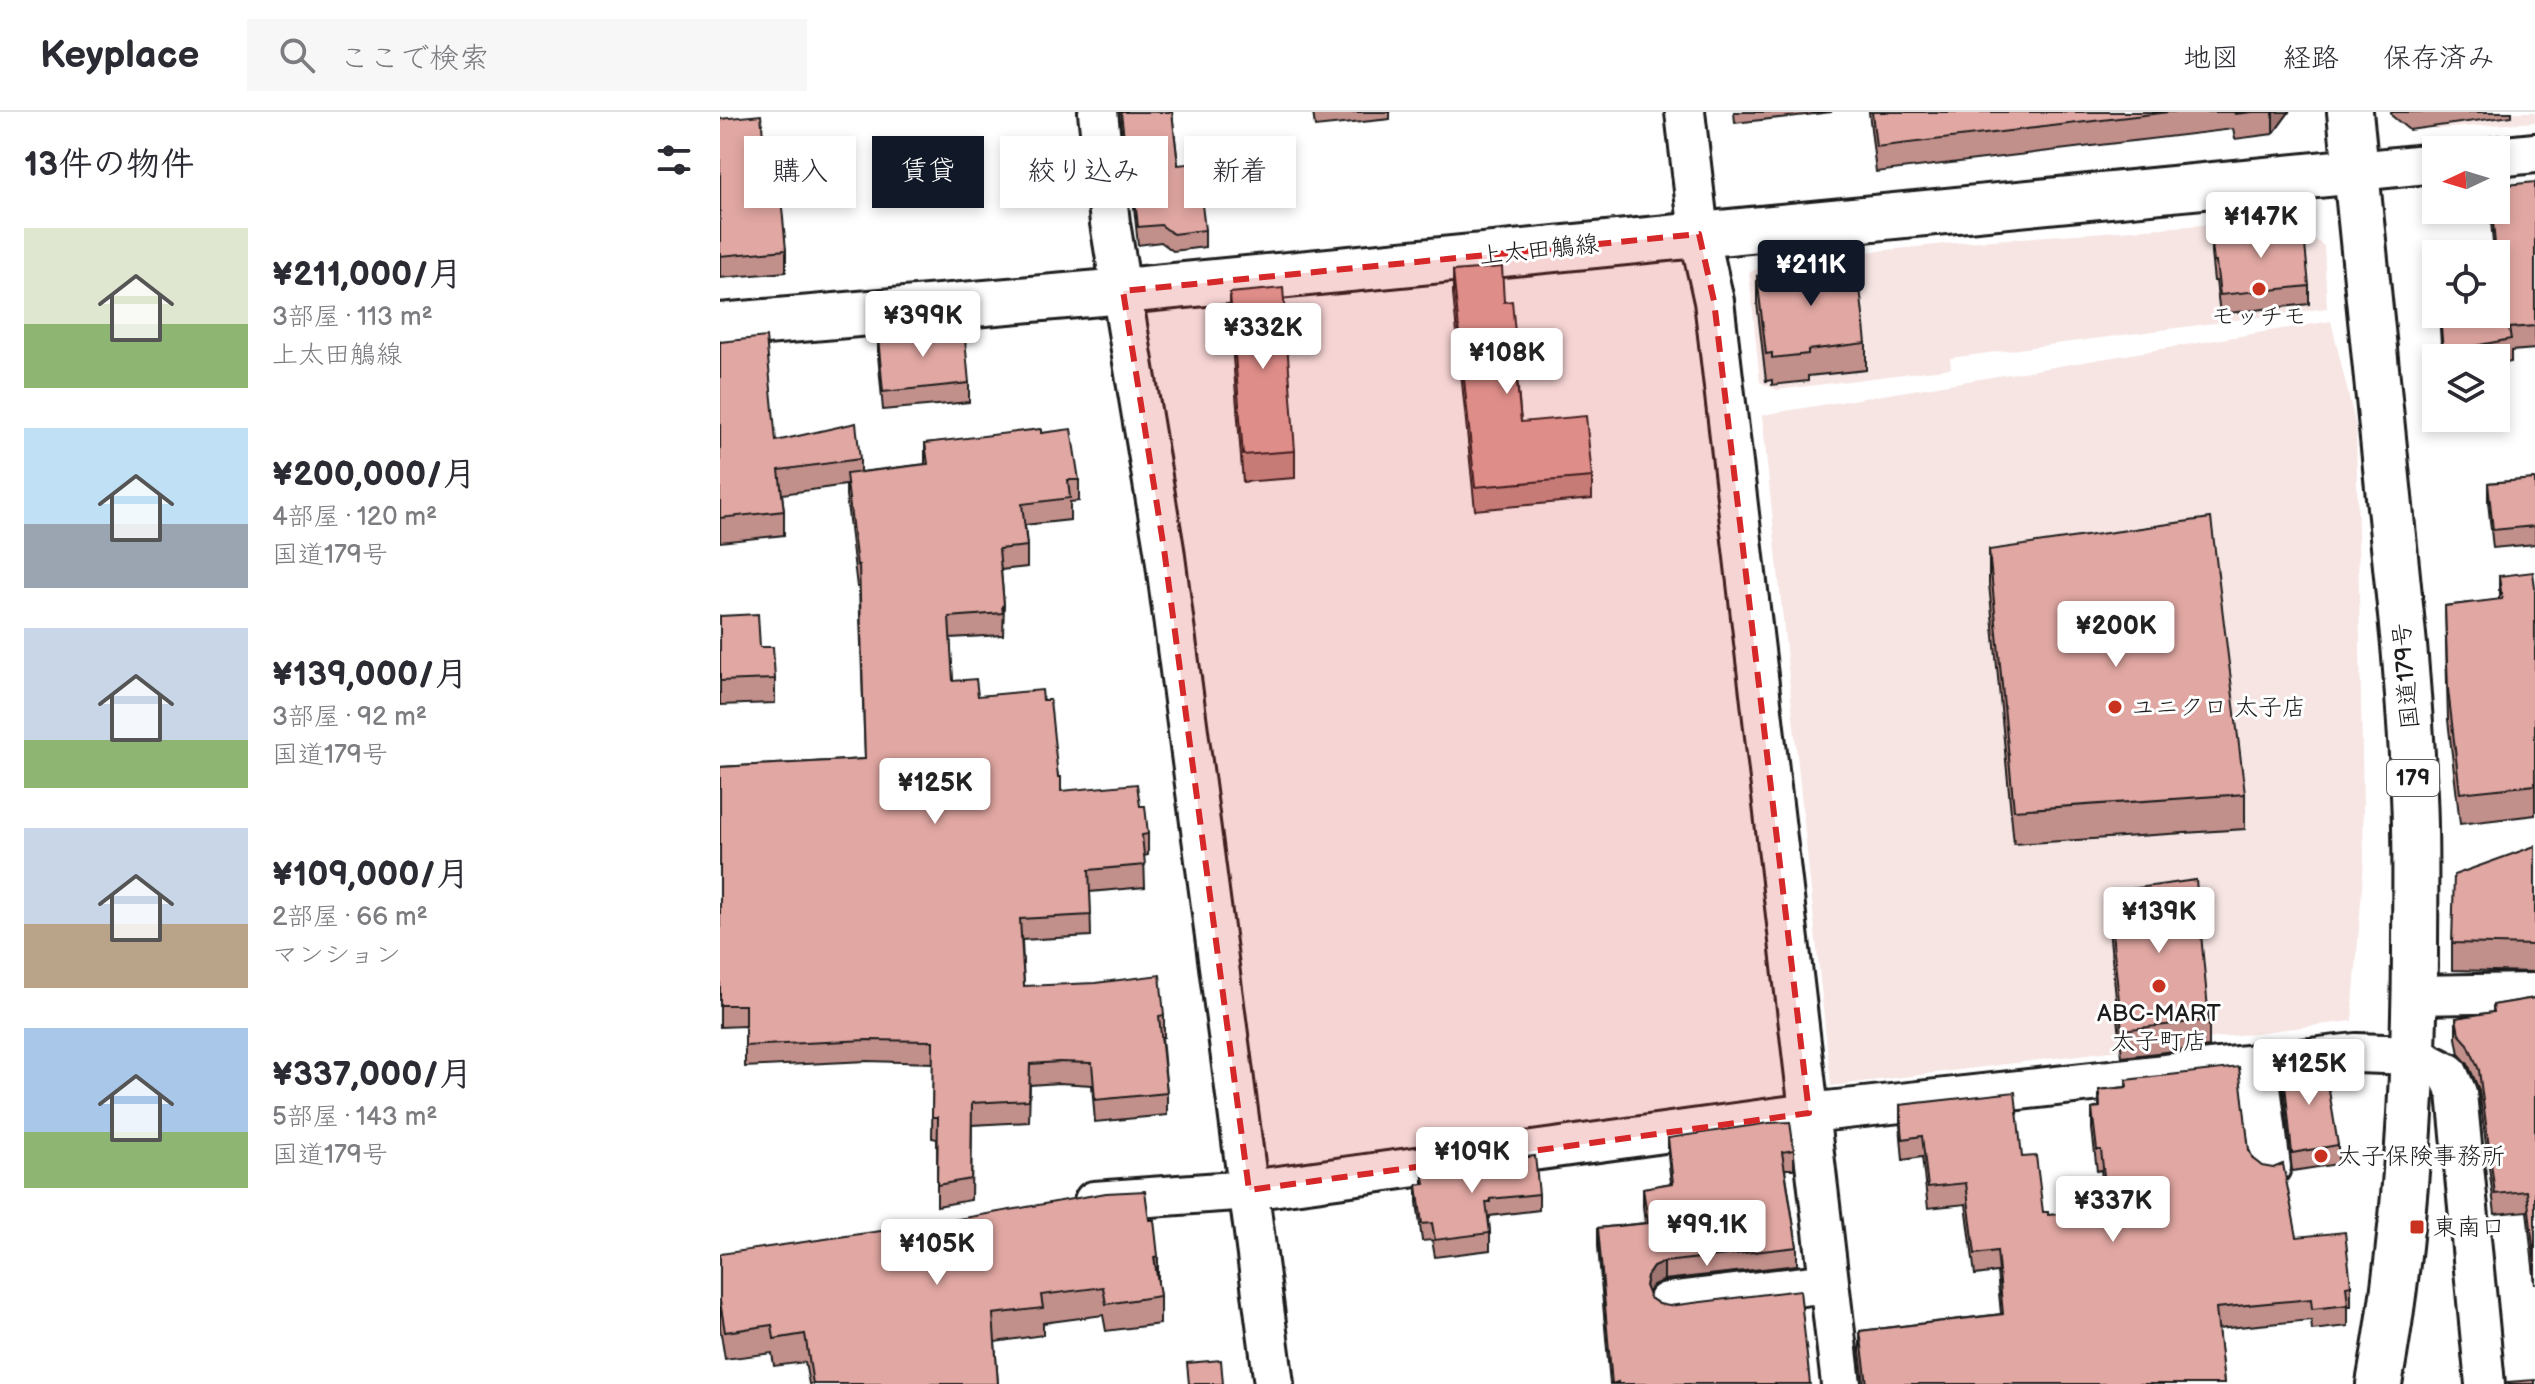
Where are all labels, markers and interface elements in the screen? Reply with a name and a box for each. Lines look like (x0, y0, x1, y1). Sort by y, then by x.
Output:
search box (247, 19, 807, 91)
text: Keyplace (40, 33, 199, 78)
icon: search (275, 33, 319, 77)
text: ここで検索 (339, 41, 489, 77)
text: 地図 (2183, 42, 2239, 75)
text: 経路 (2283, 42, 2339, 75)
text: 保存済み (2383, 42, 2495, 75)
chip: 購入 (744, 136, 856, 208)
chip: 賃貸 (872, 136, 984, 208)
chip: 絞り込み (1000, 136, 1168, 208)
chip: 新着 (1184, 136, 1296, 208)
north arrow (2422, 136, 2510, 224)
map controls (2422, 136, 2510, 432)
icon: filters (652, 138, 696, 182)
text: 13件の物件 (24, 144, 194, 185)
pin: ¥147K (2205, 192, 2317, 260)
text: ¥147K (2224, 202, 2298, 233)
street label: 上太田鵤線 (1478, 229, 1600, 271)
pin: ¥211K (1755, 240, 1867, 308)
button: locate (2422, 240, 2510, 328)
text: ¥211K (1776, 250, 1846, 281)
text: ¥211,000/月 (272, 254, 463, 295)
icon: home (88, 260, 184, 356)
marker: モッチモ (2250, 280, 2268, 298)
pin: ¥399K (867, 291, 979, 359)
text: ¥399K (883, 301, 963, 332)
text: 3部屋 · 113 m² (272, 302, 433, 333)
place label: モッチモ (2211, 302, 2307, 331)
pin: ¥332K (1207, 303, 1319, 371)
text: ¥332K (1223, 313, 1303, 344)
pin: ¥108K (1451, 328, 1563, 396)
text: ¥108K (1469, 338, 1545, 369)
text: 上太田鵤線 (272, 340, 402, 371)
button: layers (2422, 344, 2510, 432)
text: ¥200,000/月 (272, 454, 476, 495)
icon: home (88, 460, 184, 556)
text: 4部屋 · 120 m² (272, 502, 437, 533)
text: 国道179号 (272, 540, 388, 571)
pin: ¥200K (2060, 601, 2172, 669)
text: ¥200K (2075, 611, 2157, 642)
street label: 国道179号 (2387, 621, 2425, 731)
text: ¥139,000/月 (272, 654, 468, 695)
icon: home (88, 660, 184, 756)
place label: ユニクロ 太子店 (2131, 693, 2306, 722)
marker: ユニクロ 太子店 (2106, 698, 2124, 716)
text: 3部屋 · 92 m² (272, 702, 427, 733)
text: 国道179号 (272, 740, 388, 771)
pin: ¥125K (879, 758, 991, 826)
road number: 179 (2387, 760, 2439, 796)
text: ¥125K (897, 768, 973, 799)
text: ¥109,000/月 (272, 854, 470, 895)
icon: home (88, 860, 184, 956)
pin: ¥139K (2103, 887, 2215, 955)
text: ¥139K (2121, 897, 2197, 928)
text: 2部屋 · 66 m² (272, 902, 428, 933)
text: マンション (272, 940, 401, 971)
marker: ABC-MART 太子町店 (2150, 977, 2168, 995)
place label: ABC-MART 太子町店 (2097, 999, 2221, 1056)
pin: ¥125K (2253, 1039, 2365, 1107)
text: ¥125K (2271, 1049, 2347, 1080)
text: ¥337,000/月 (272, 1054, 473, 1095)
icon: home (88, 1060, 184, 1156)
text: 5部屋 · 143 m² (272, 1102, 438, 1133)
pin: ¥109K (1416, 1127, 1528, 1195)
text: ¥109K (1434, 1137, 1510, 1168)
text: 国道179号 (272, 1140, 388, 1171)
place label: 太子保険事務所 (2337, 1142, 2505, 1171)
marker: 太子保険事務所 (2312, 1147, 2330, 1165)
pin: ¥337K (2057, 1176, 2169, 1244)
text: ¥337K (2074, 1186, 2152, 1217)
pin: ¥99.1K (1642, 1200, 1772, 1268)
text: ¥99.1K (1667, 1210, 1747, 1241)
place label: 東南口 (2433, 1213, 2505, 1242)
marker: 東南口 (2408, 1218, 2426, 1236)
pin: ¥105K (881, 1219, 993, 1287)
text: ¥105K (899, 1229, 975, 1260)

